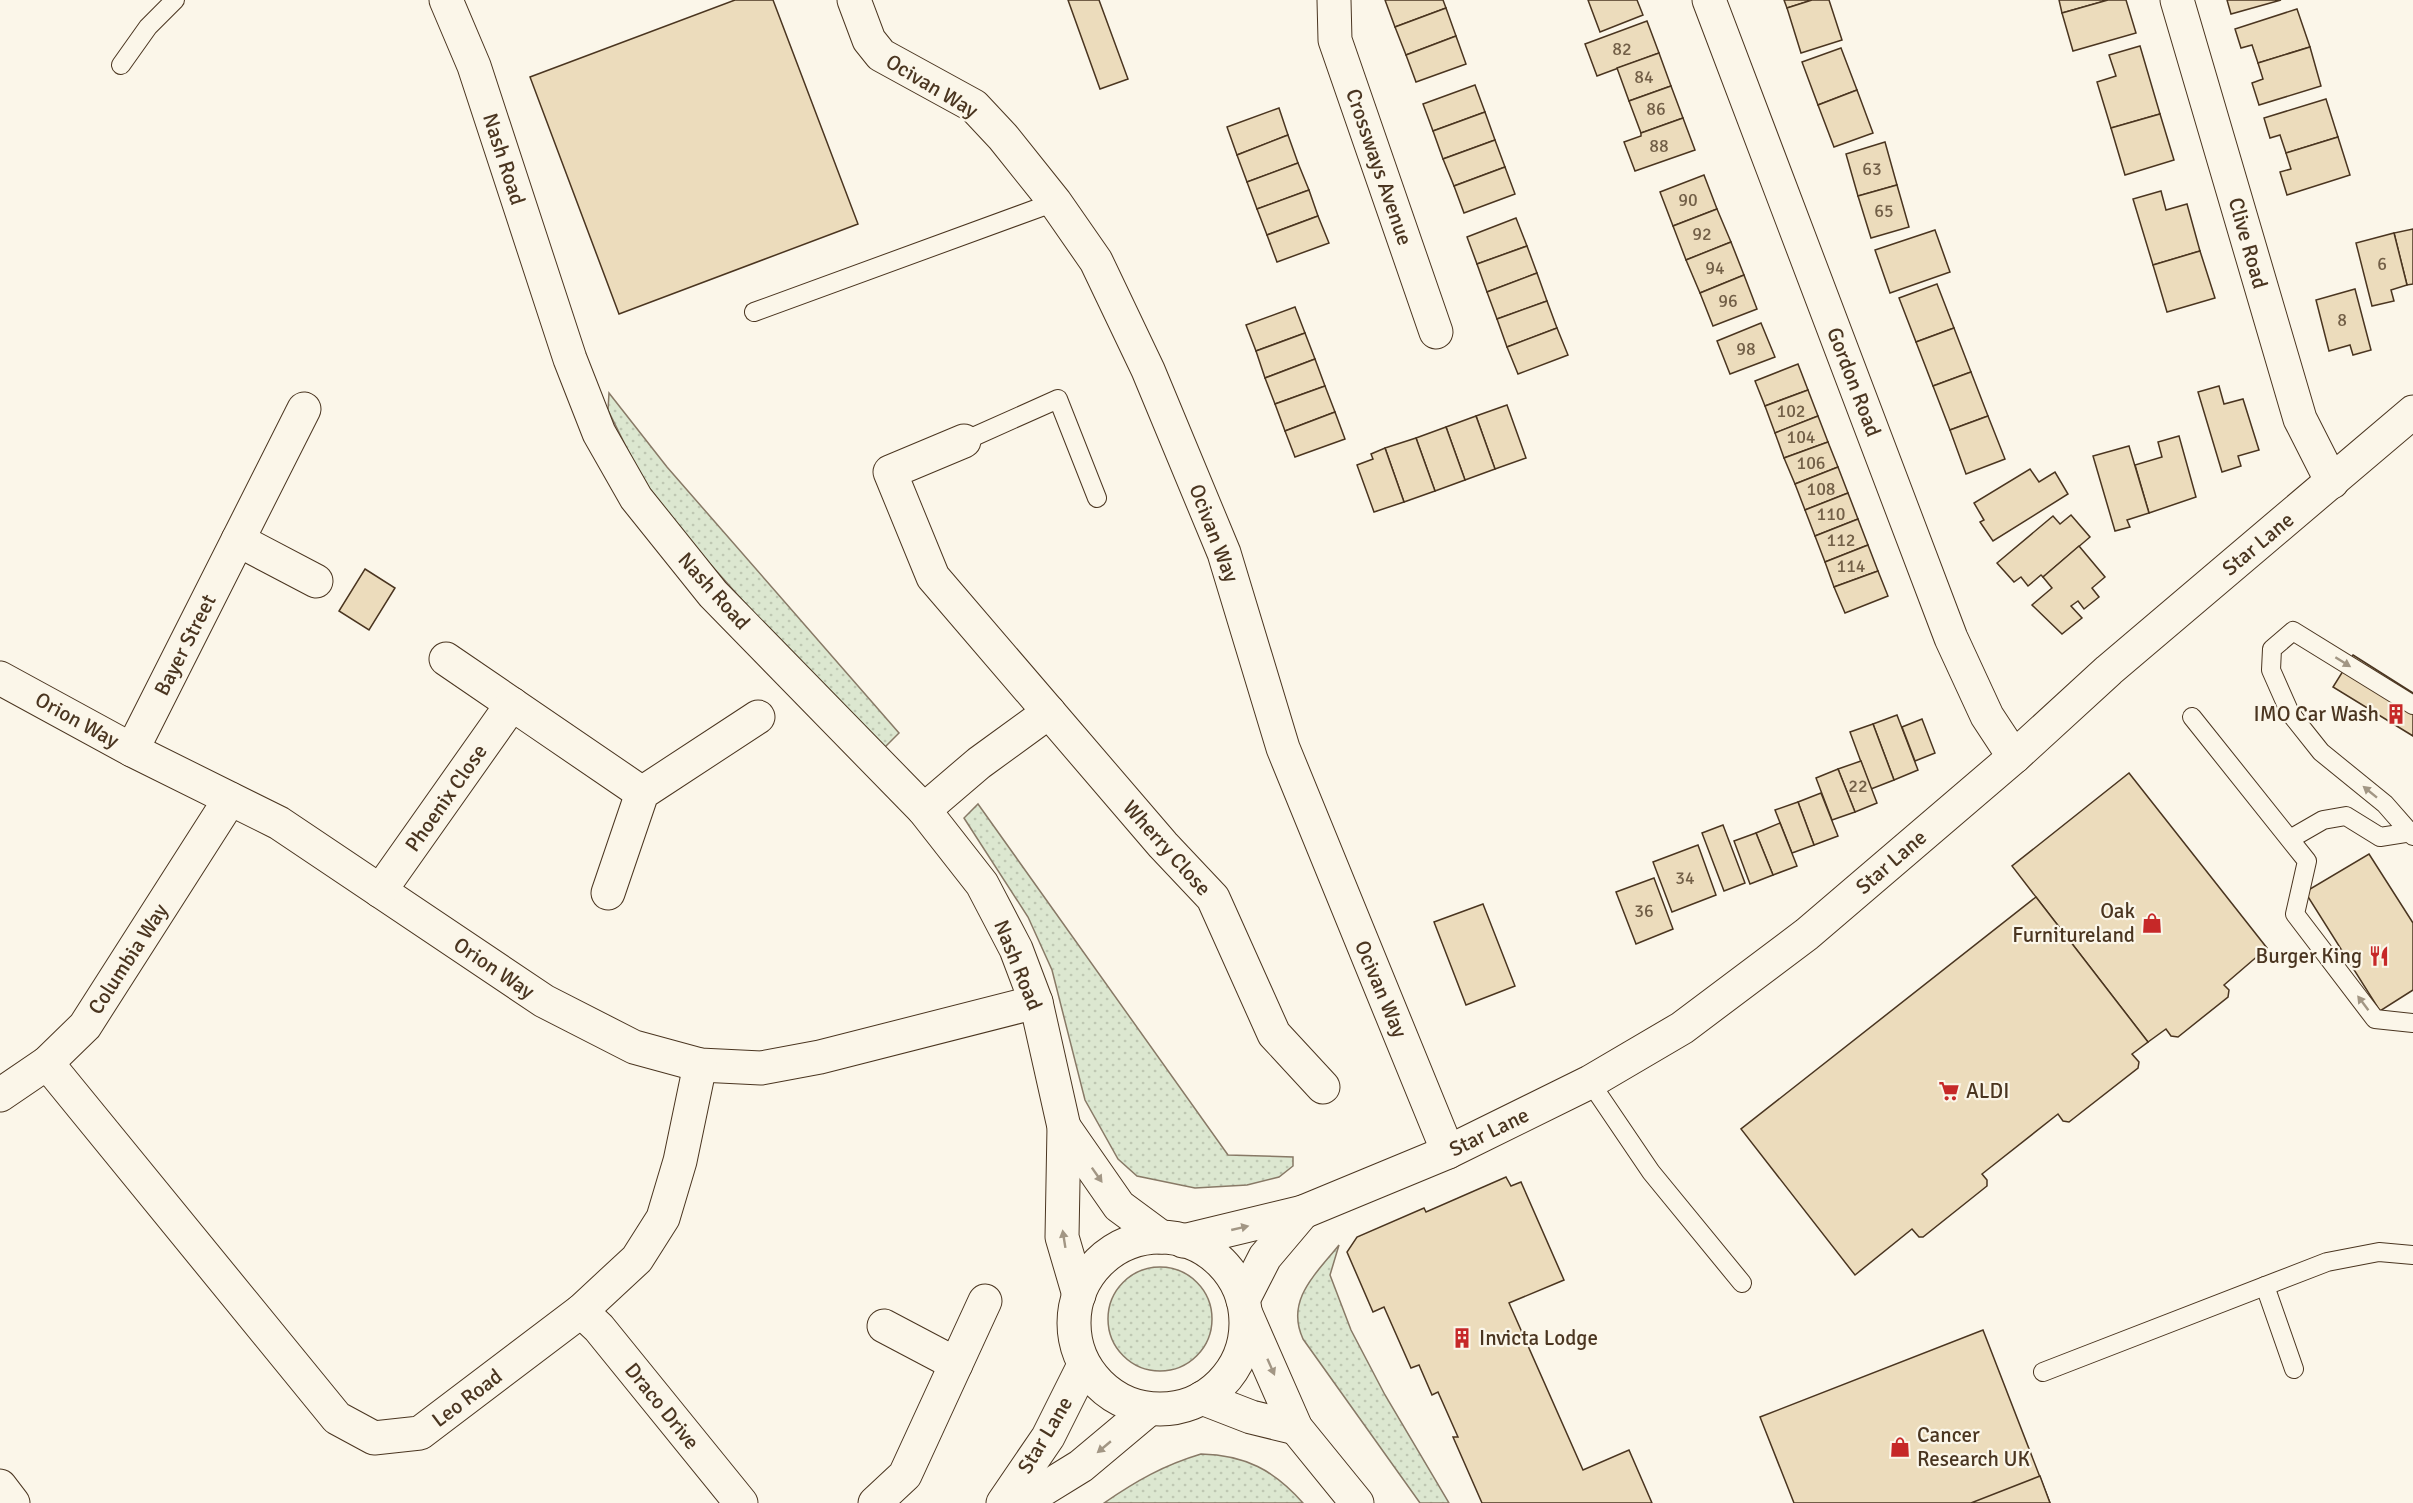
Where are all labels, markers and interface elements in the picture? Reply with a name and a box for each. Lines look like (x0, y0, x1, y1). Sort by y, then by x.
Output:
house number: 82 (1612, 38, 1632, 60)
street label: Ocivan Way (881, 48, 983, 124)
house number: 84 (1634, 66, 1654, 88)
street label: Crossways Avenue (1340, 85, 1418, 249)
house number: 86 (1646, 98, 1666, 120)
street label: Nash Road (477, 110, 531, 208)
house number: 88 (1649, 135, 1669, 157)
house number: 63 (1862, 158, 1882, 180)
house number: 90 (1678, 189, 1698, 211)
street label: Clive Road (2223, 194, 2273, 292)
house number: 65 (1874, 200, 1894, 222)
house number: 92 (1692, 223, 1712, 245)
house number: 6 (2377, 253, 2387, 275)
house number: 94 (1705, 257, 1725, 279)
house number: 96 (1718, 290, 1738, 312)
house number: 8 (2337, 309, 2347, 331)
street label: Gordon Road (1821, 324, 1887, 440)
house number: 98 (1736, 338, 1756, 360)
house number: 102 (1776, 400, 1806, 422)
house number: 104 (1786, 426, 1816, 448)
house number: 106 (1796, 452, 1826, 474)
house number: 108 (1806, 478, 1836, 500)
street label: Ocivan Way (1183, 480, 1245, 586)
house number: 110 (1816, 503, 1846, 525)
street label: Star Lane (2217, 507, 2299, 581)
house number: 112 (1826, 529, 1856, 551)
street label: Nash Road (673, 547, 755, 635)
house number: 114 (1836, 555, 1866, 577)
street label: Bayer Street (148, 590, 222, 700)
one-way arrow (2335, 656, 2351, 667)
street label: Orion Way (31, 686, 124, 754)
place label: IMO Car Wash (2254, 701, 2379, 727)
building icon: IMO Car Wash (2384, 702, 2408, 726)
street label: Phoenix Close (399, 739, 493, 857)
house number: 22 (1848, 775, 1868, 797)
one-way arrow (2362, 786, 2378, 799)
street label: Wherry Close (1117, 795, 1217, 901)
street label: Star Lane (1850, 824, 1932, 900)
house number: 34 (1675, 867, 1695, 889)
place label: Oak Furnitureland (2012, 898, 2135, 948)
street label: Columbia Way (83, 899, 174, 1019)
house number: 36 (1634, 900, 1654, 922)
shop icon: Oak Furnitureland (2140, 911, 2164, 935)
street label: Nash Road (988, 916, 1048, 1014)
street label: Orion Way (449, 932, 539, 1005)
street label: Ocivan Way (1349, 937, 1413, 1042)
place label: Burger King (2256, 943, 2362, 969)
restaurant icon: Burger King (2367, 944, 2391, 968)
one-way arrow (2356, 995, 2369, 1011)
place label: ALDI (1966, 1078, 2009, 1104)
supermarket icon: ALDI (1937, 1079, 1961, 1103)
street label: Star Lane (1445, 1102, 1533, 1162)
one-way arrow (1091, 1168, 1103, 1183)
one-way arrow (1231, 1223, 1250, 1233)
one-way arrow (1059, 1229, 1068, 1248)
place label: Invicta Lodge (1479, 1325, 1598, 1351)
building icon: Invicta Lodge (1450, 1326, 1474, 1350)
street label: Draco Drive (619, 1357, 705, 1455)
one-way arrow (1266, 1358, 1275, 1375)
street label: Leo Road (427, 1363, 507, 1433)
street label: Star Lane (1012, 1392, 1078, 1478)
place label: Cancer Research UK (1917, 1422, 2031, 1472)
shop icon: Cancer Research UK (1888, 1435, 1912, 1459)
one-way arrow (1097, 1440, 1112, 1453)

